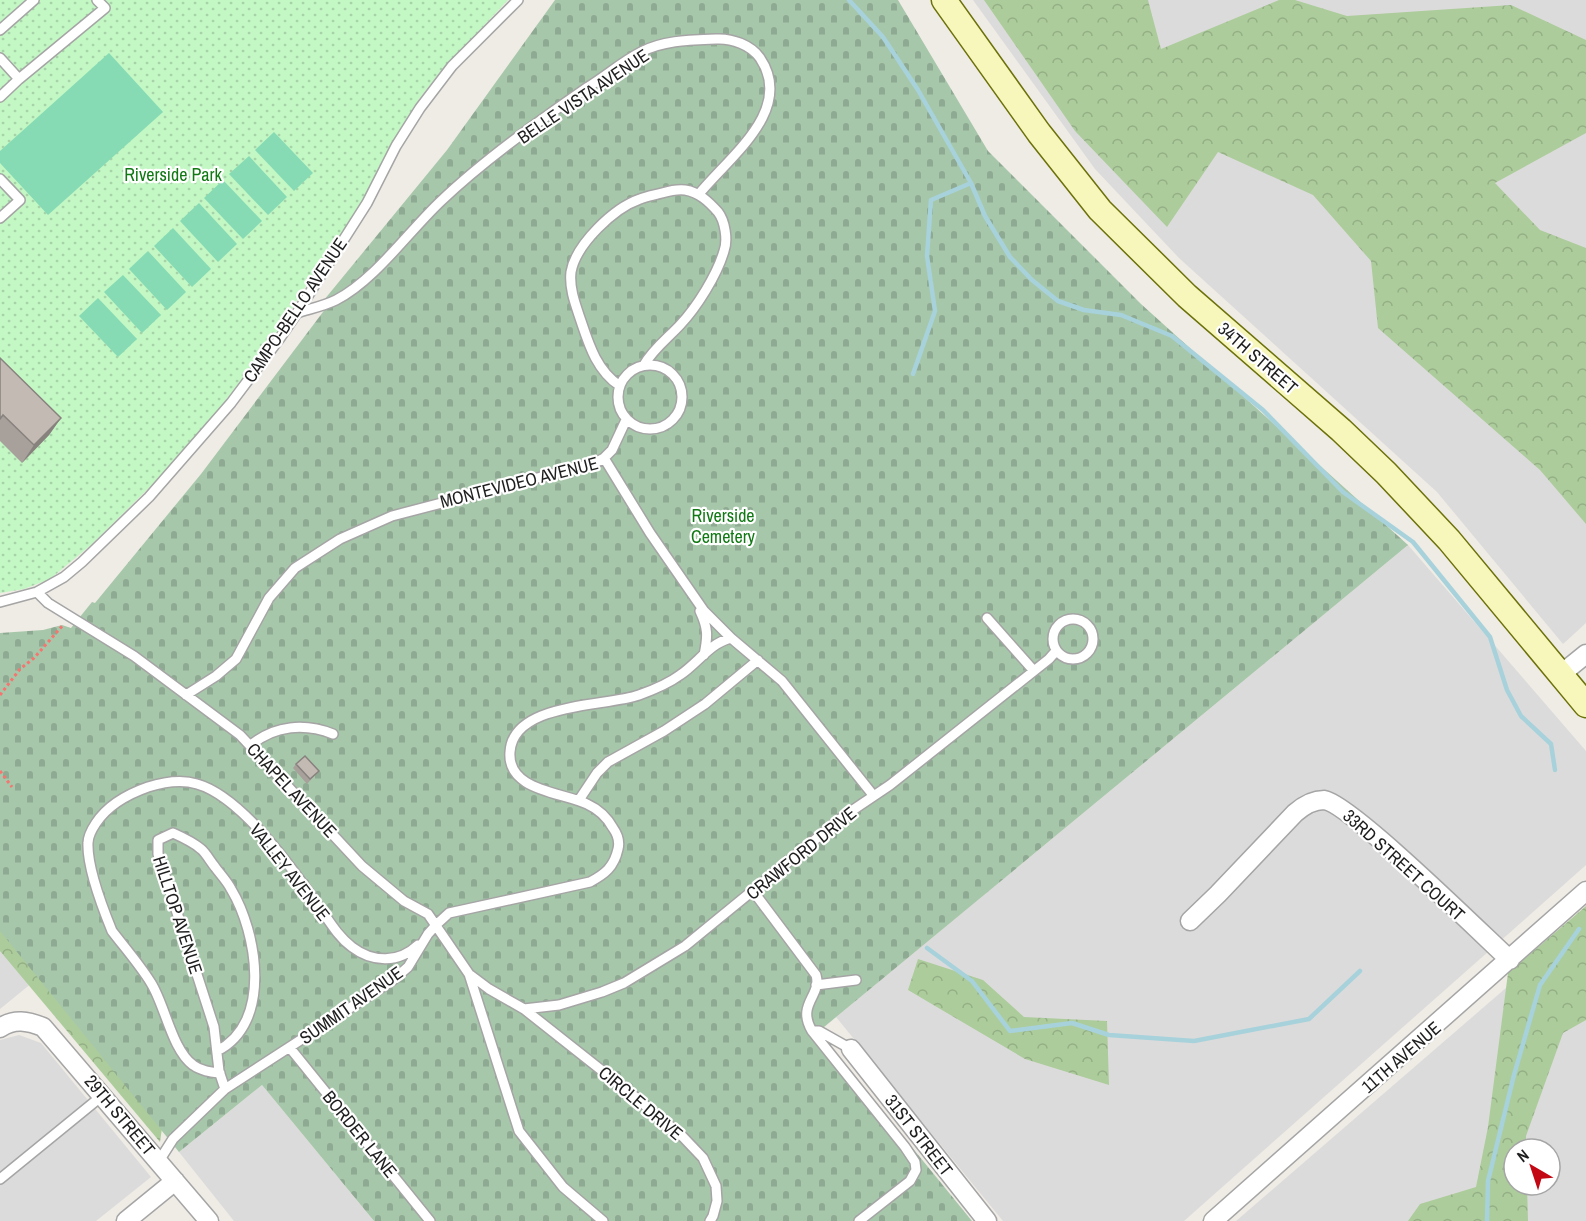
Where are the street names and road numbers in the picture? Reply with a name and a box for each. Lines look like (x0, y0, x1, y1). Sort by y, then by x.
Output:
street label: BELLE VISTA AVENUE (512, 43, 654, 149)
street label: CAMPO-BELLO AVENUE (237, 233, 353, 387)
street label: 34TH STREET (1213, 316, 1303, 400)
street label: MONTEVIDEO AVENUE (437, 450, 601, 514)
street label: CHAPEL AVENUE (241, 737, 343, 843)
street label: CRAWFORD DRIVE (740, 801, 862, 905)
street label: 33RD STREET COURT (1338, 803, 1470, 927)
street label: VALLEY AVENUE (244, 818, 336, 926)
street label: HILLTOP AVENUE (147, 853, 209, 977)
street label: SUMMIT AVENUE (294, 960, 408, 1050)
street label: 11TH AVENUE (1356, 1015, 1446, 1099)
street label: CIRCLE DRIVE (593, 1060, 689, 1146)
street label: 29TH STREET (79, 1069, 161, 1161)
street label: BORDER LANE (317, 1085, 403, 1183)
street label: 31ST STREET (879, 1089, 959, 1181)

